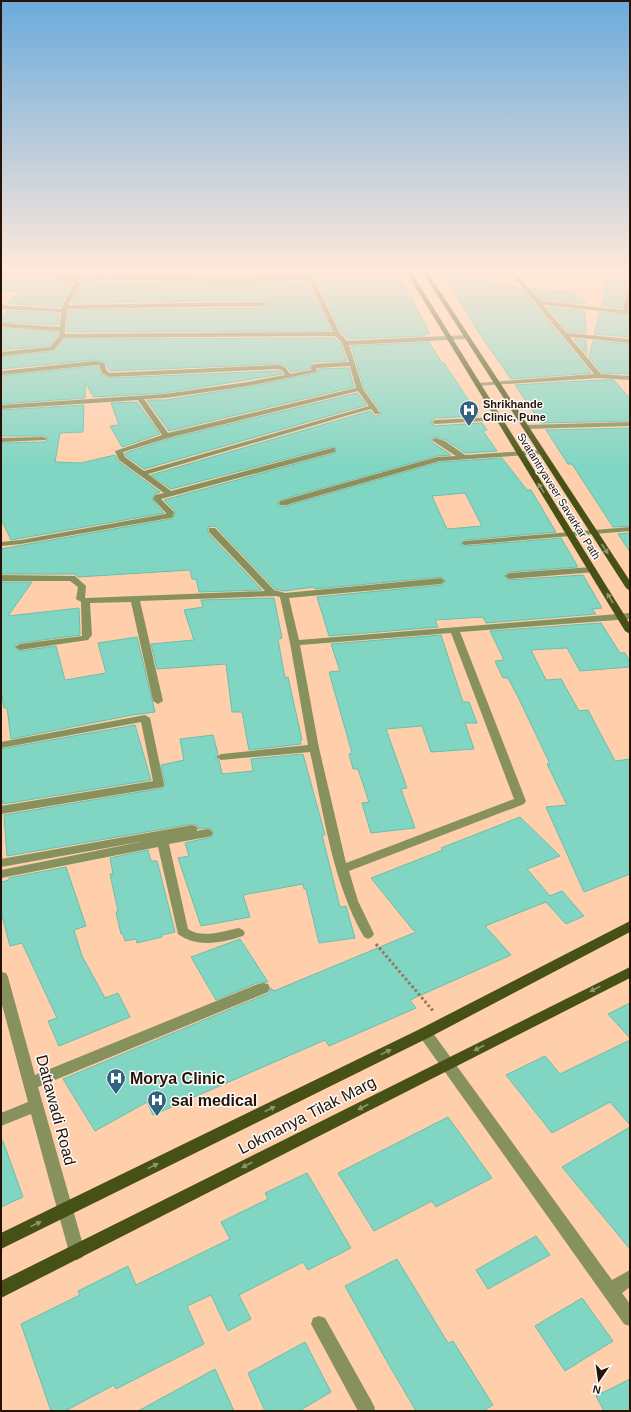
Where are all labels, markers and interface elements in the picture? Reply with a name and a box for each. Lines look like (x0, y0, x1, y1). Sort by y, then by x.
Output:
place label: Shrikhande Clinic, Pune (483, 398, 546, 423)
hospital icon: Shrikhande Clinic, Pune (458, 399, 480, 427)
street label: Svatantryaveer Savarkar Path (515, 431, 603, 561)
one-way arrow (537, 483, 545, 493)
one-way arrow (601, 544, 609, 554)
one-way arrow (606, 592, 613, 604)
one-way arrow (589, 986, 601, 992)
one-way arrow (473, 1045, 485, 1051)
one-way arrow (381, 1049, 392, 1055)
street label: Dattawadi Road (33, 1053, 79, 1167)
hospital icon: Morya Clinic (105, 1067, 127, 1095)
place label: Morya Clinic (130, 1070, 225, 1087)
street label: Lokmanya Tilak Marg (235, 1073, 379, 1157)
hospital icon: sai medical (146, 1089, 168, 1117)
place label: sai medical (171, 1092, 257, 1109)
one-way arrow (357, 1104, 369, 1110)
one-way arrow (264, 1106, 275, 1112)
one-way arrow (242, 1162, 253, 1169)
one-way arrow (147, 1163, 158, 1170)
one-way arrow (30, 1221, 42, 1227)
north arrow (579, 1360, 619, 1400)
text: N (591, 1383, 602, 1396)

